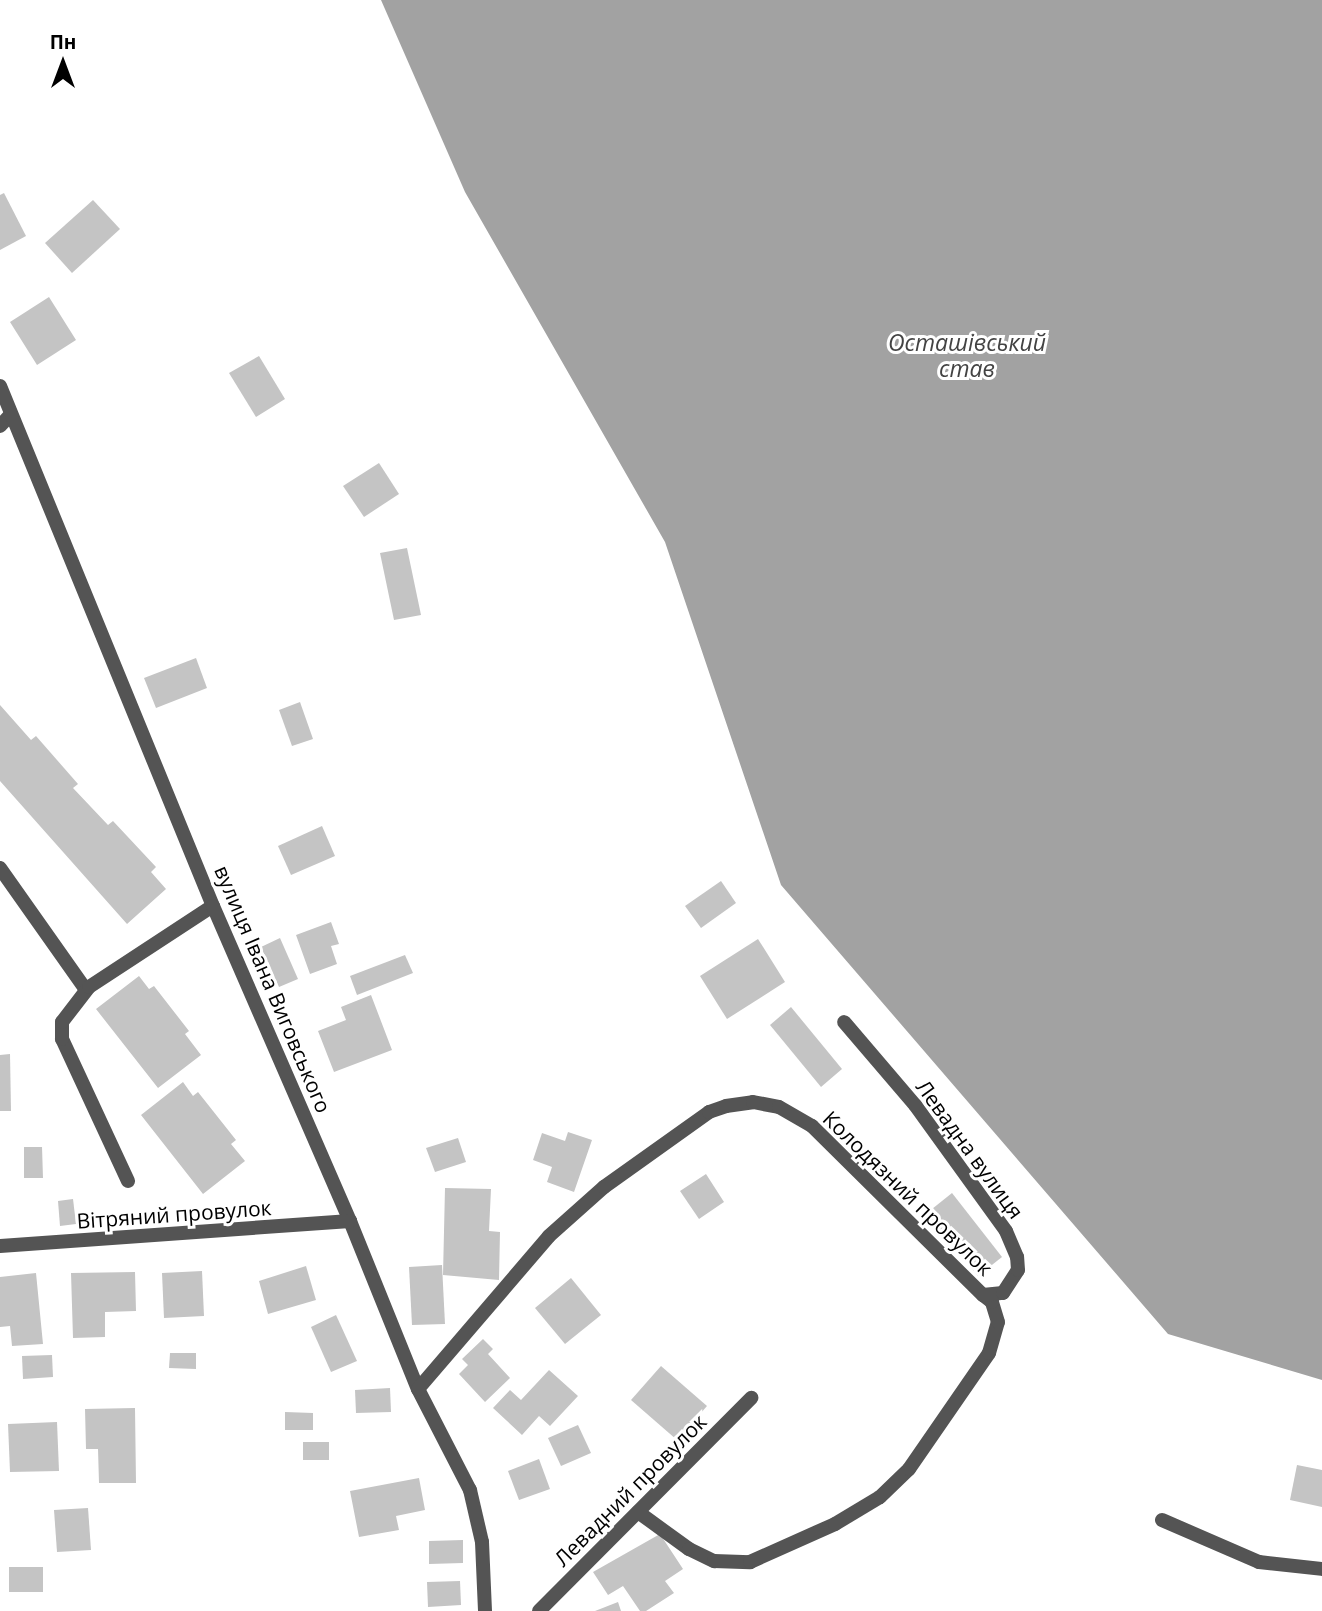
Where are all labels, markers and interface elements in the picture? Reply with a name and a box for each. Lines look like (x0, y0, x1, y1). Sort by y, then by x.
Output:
north arrow (28, 28, 98, 98)
text: Пн (50, 29, 76, 55)
water label: Осташівський став (888, 328, 1046, 382)
street label: вулиця Івана Виговського (209, 861, 337, 1117)
street label: Левадна вулиця (911, 1075, 1029, 1223)
street label: Колодязний провулок (818, 1105, 998, 1281)
street label: Вітряний провулок (76, 1195, 272, 1233)
street label: Левадний провулок (549, 1409, 711, 1571)

